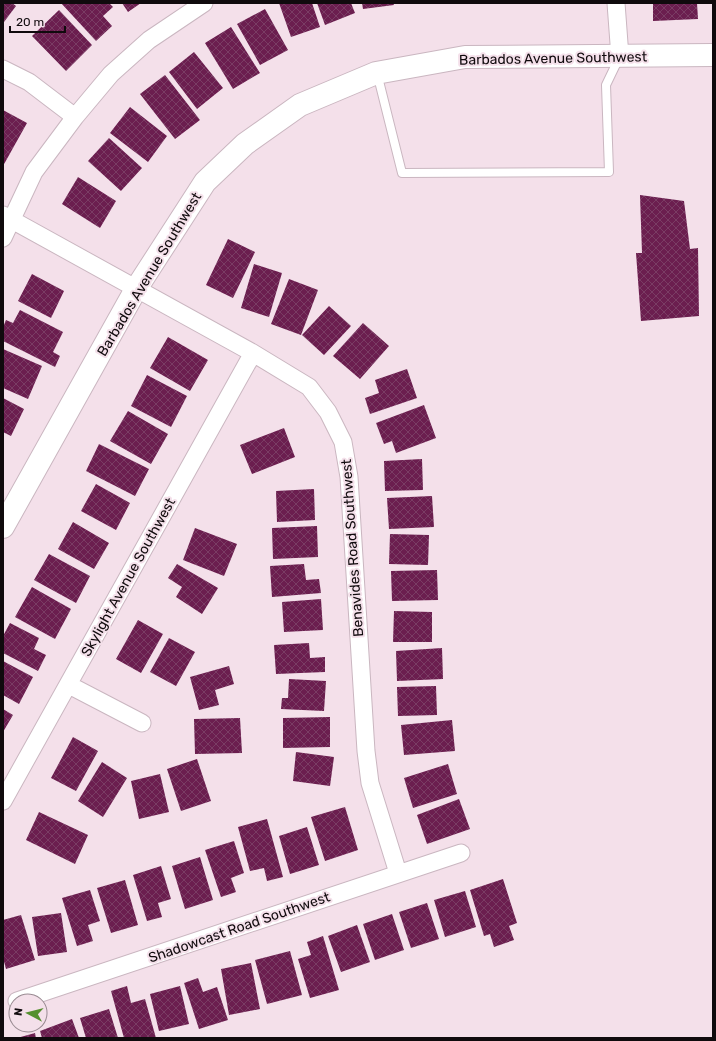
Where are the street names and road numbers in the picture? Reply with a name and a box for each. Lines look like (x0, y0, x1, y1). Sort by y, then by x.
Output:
street label: Barbados Avenue Southwest (459, 48, 648, 69)
street label: Barbados Avenue Southwest (94, 189, 205, 359)
street label: Benavides Road Southwest (338, 458, 367, 637)
street label: Skylight Avenue Southwest (78, 494, 179, 660)
street label: Shadowcast Road Southwest (146, 888, 333, 967)

